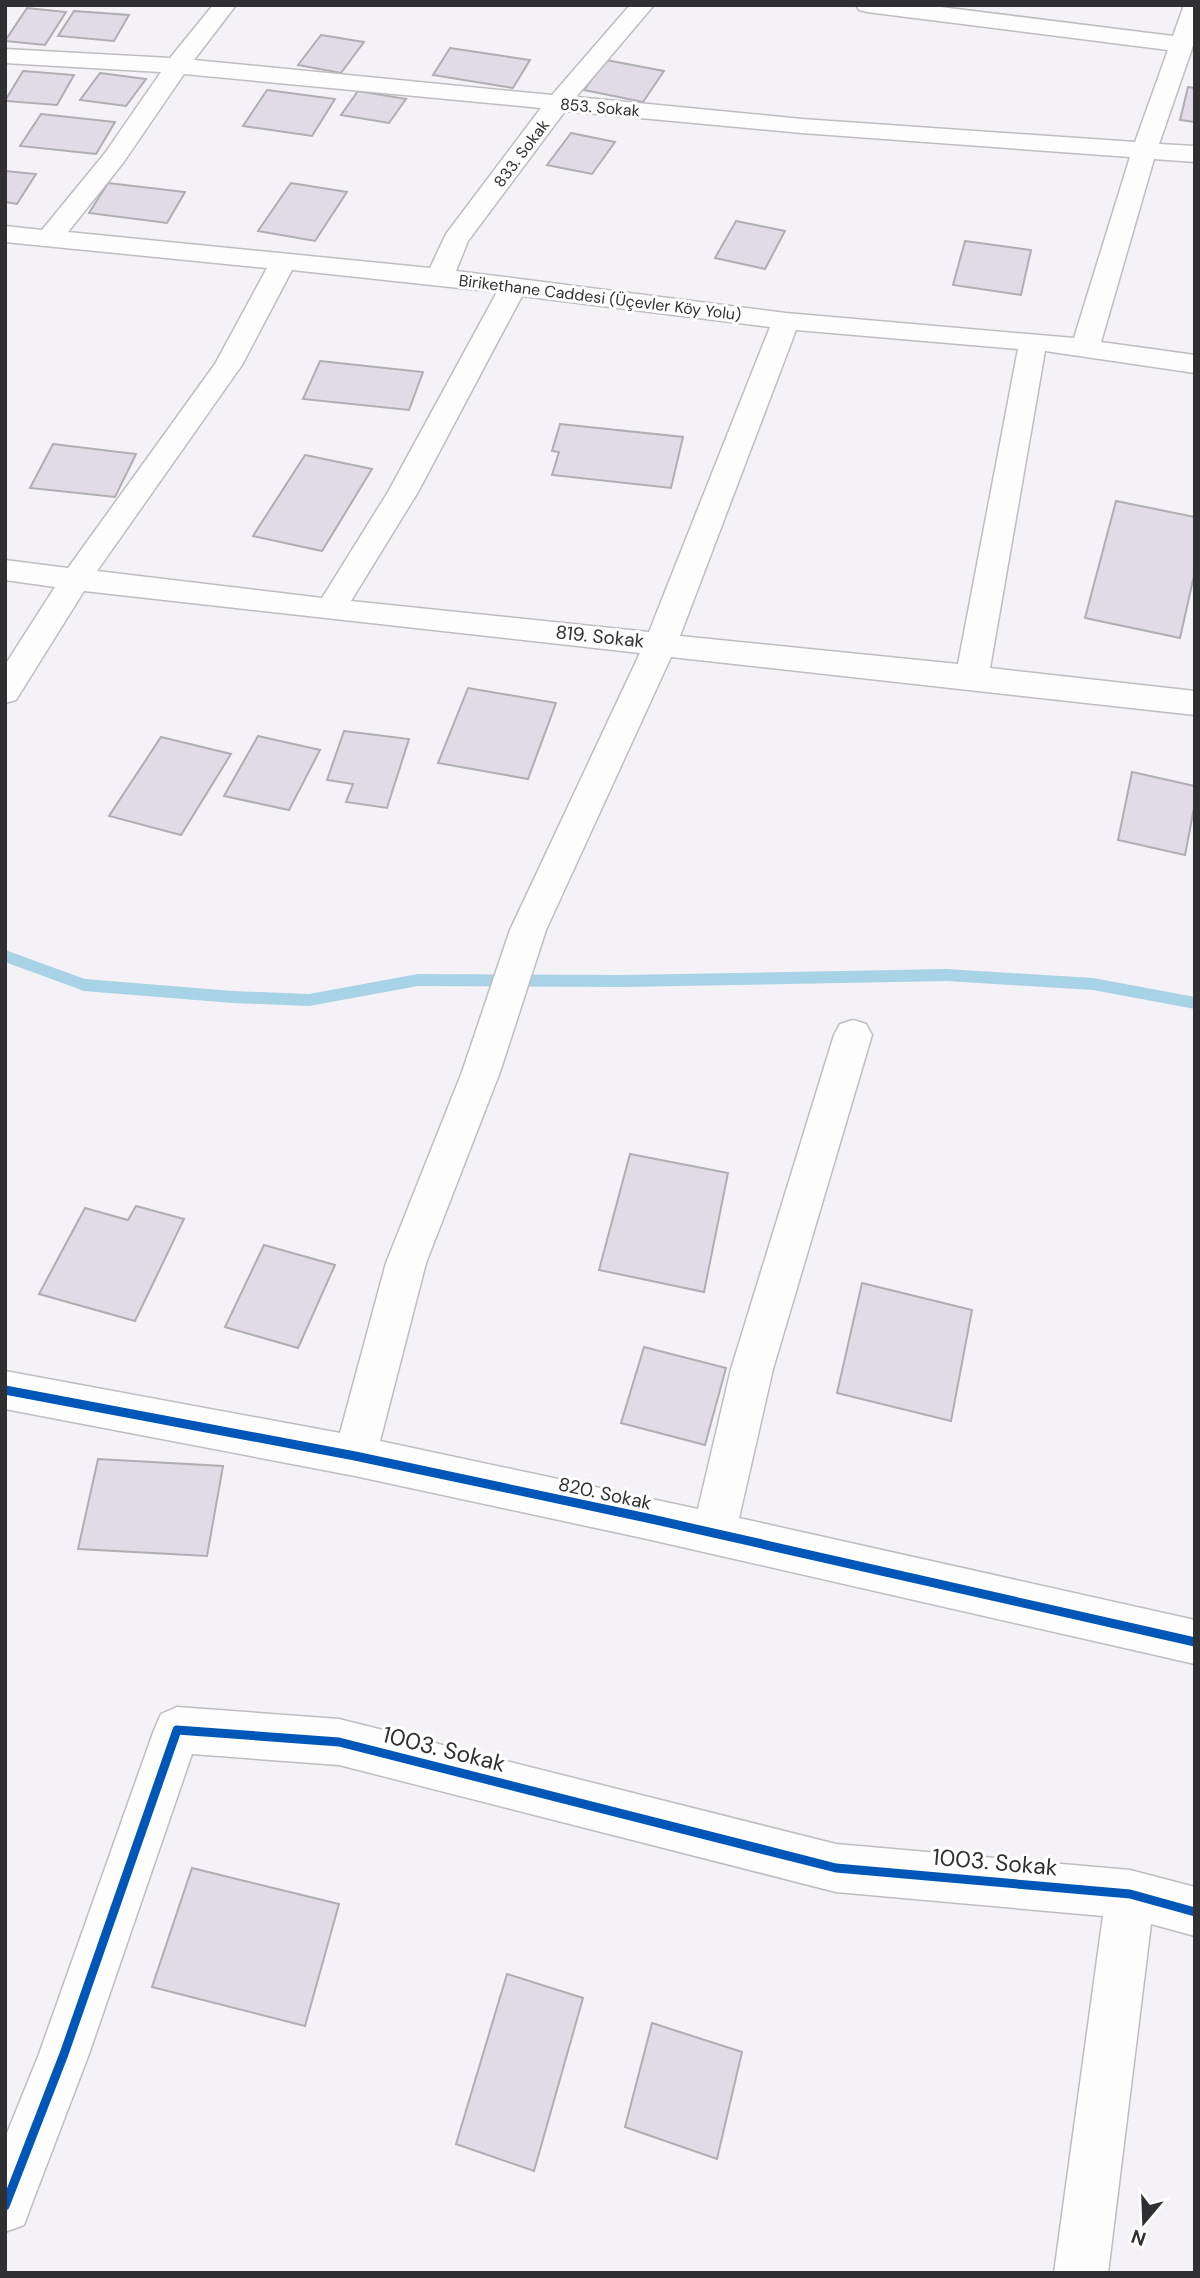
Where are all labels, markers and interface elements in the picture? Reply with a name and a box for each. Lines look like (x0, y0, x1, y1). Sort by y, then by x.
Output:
street label: 853. Sokak (559, 94, 641, 121)
street label: 833. Sokak (489, 115, 554, 191)
street label: Birikethane Caddesi (Üçevler Köy Yolu) (458, 270, 742, 325)
street label: 819. Sokak (554, 619, 646, 654)
street label: 820. Sokak (556, 1471, 654, 1516)
street label: 1003. Sokak (379, 1719, 509, 1779)
street label: 1003. Sokak (931, 1842, 1059, 1882)
north arrow (1109, 2187, 1179, 2257)
text: N (1128, 2224, 1149, 2252)

